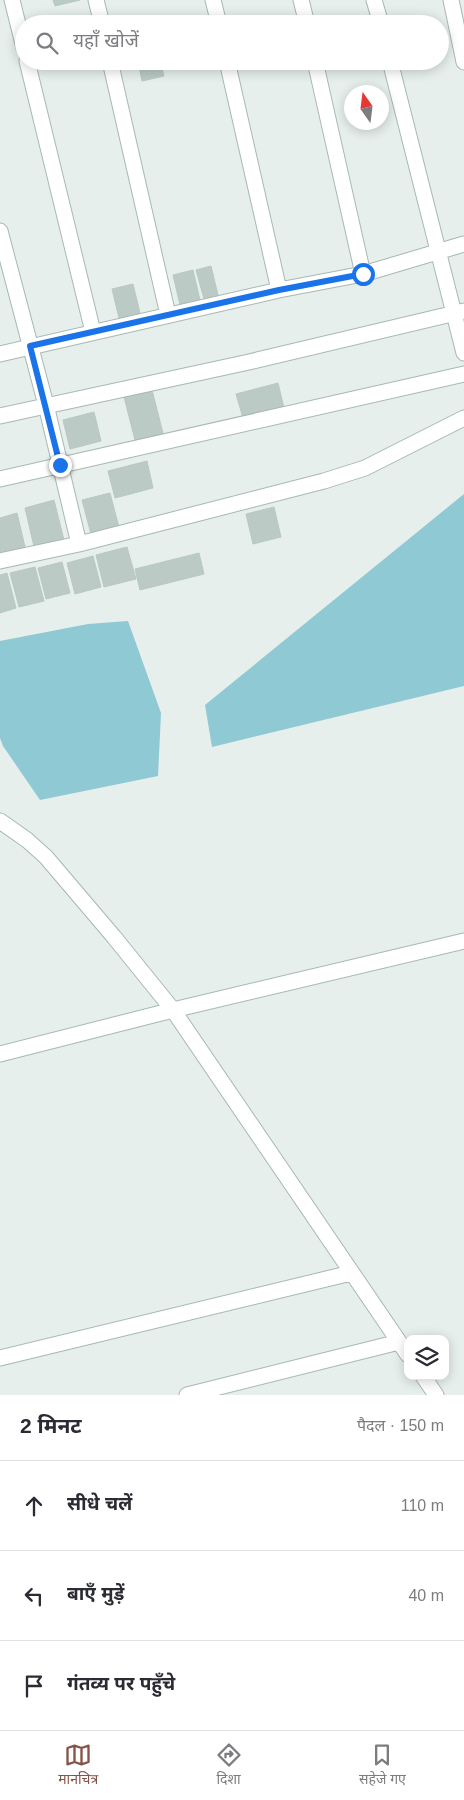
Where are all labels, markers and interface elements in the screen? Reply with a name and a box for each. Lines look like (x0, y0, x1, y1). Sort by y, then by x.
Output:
search box (15, 15, 449, 70)
icon: search (33, 29, 61, 57)
text: यहाँ खोजें (73, 30, 139, 51)
north arrow (344, 85, 389, 130)
route start (352, 263, 375, 286)
route end (49, 454, 72, 477)
map controls (404, 1335, 449, 1380)
button: layers (404, 1335, 449, 1380)
text: 2 मिनट (20, 1414, 82, 1437)
text: पैदल · 150 m (357, 1417, 444, 1434)
icon: ahead (20, 1492, 48, 1520)
text: सीधे चलें (67, 1493, 132, 1514)
text: 110 m (401, 1497, 444, 1514)
icon: left (20, 1582, 48, 1610)
text: बाएँ मुड़ें (67, 1583, 124, 1604)
text: 40 m (408, 1587, 444, 1604)
icon: arrive (20, 1672, 48, 1700)
text: गंतव्य पर पहुँचे (67, 1673, 175, 1694)
tab: मानचित्र (58, 1741, 98, 1790)
tab: दिशा (215, 1741, 243, 1790)
tab: सहेजे गए (359, 1741, 406, 1790)

